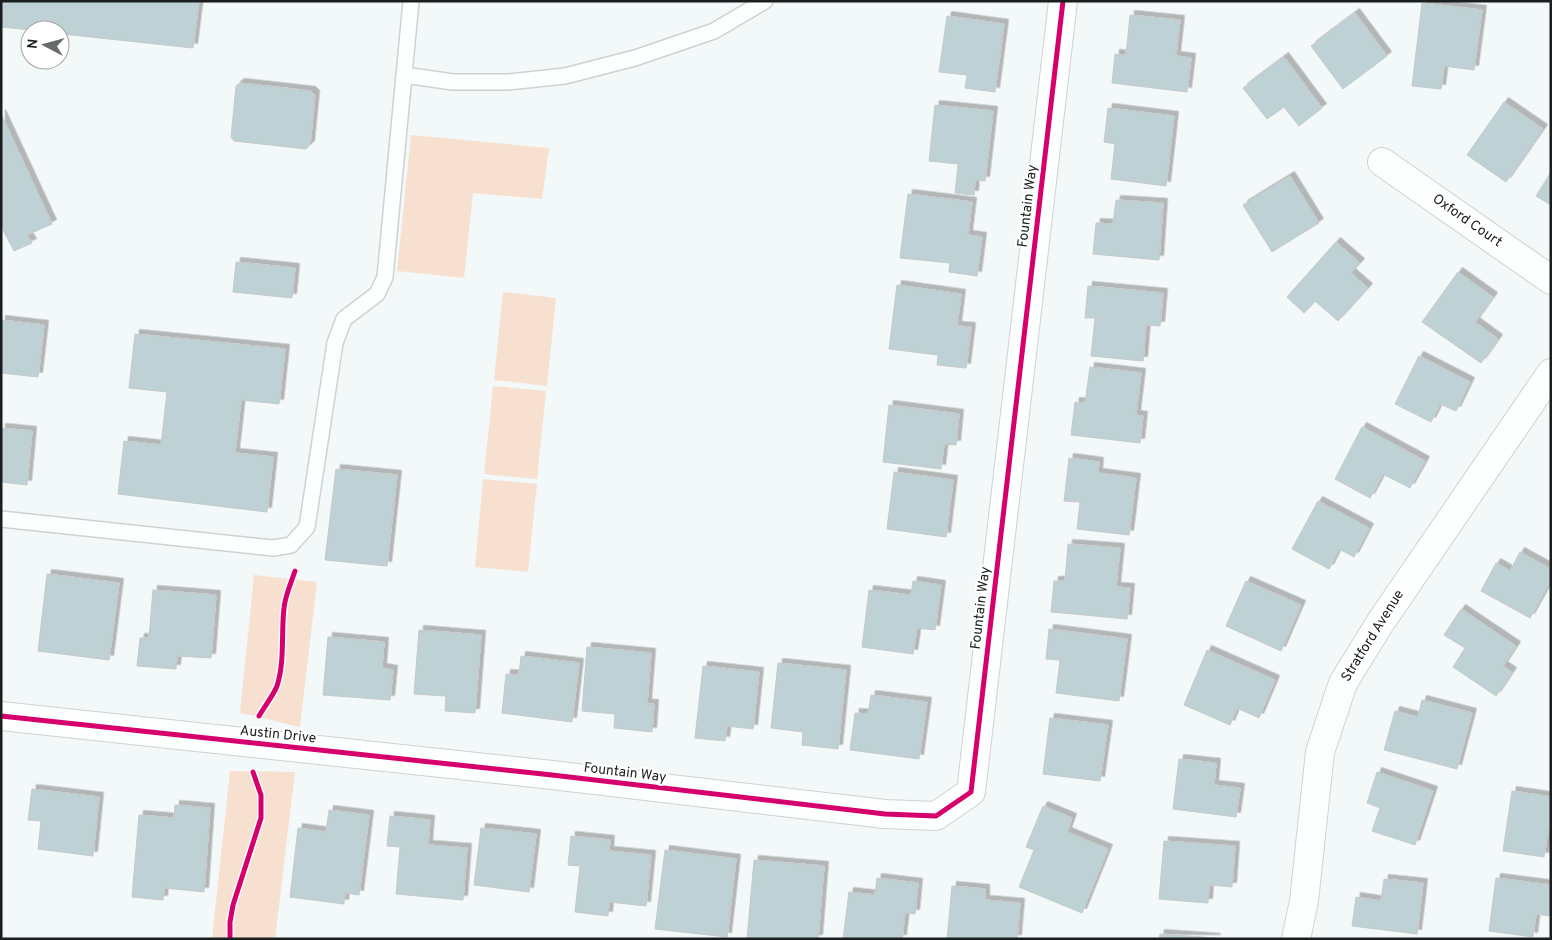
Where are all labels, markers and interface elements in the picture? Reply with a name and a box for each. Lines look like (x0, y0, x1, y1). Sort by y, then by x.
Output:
north arrow (20, 20, 70, 70)
text: N (25, 38, 43, 50)
street label: Fountain Way (1014, 164, 1042, 248)
street label: Oxford Court (1429, 191, 1505, 251)
street label: Fountain Way (967, 566, 995, 650)
street label: Stratford Avenue (1338, 587, 1408, 685)
street label: Austin Drive (239, 723, 317, 747)
street label: Fountain Way (583, 759, 667, 787)

